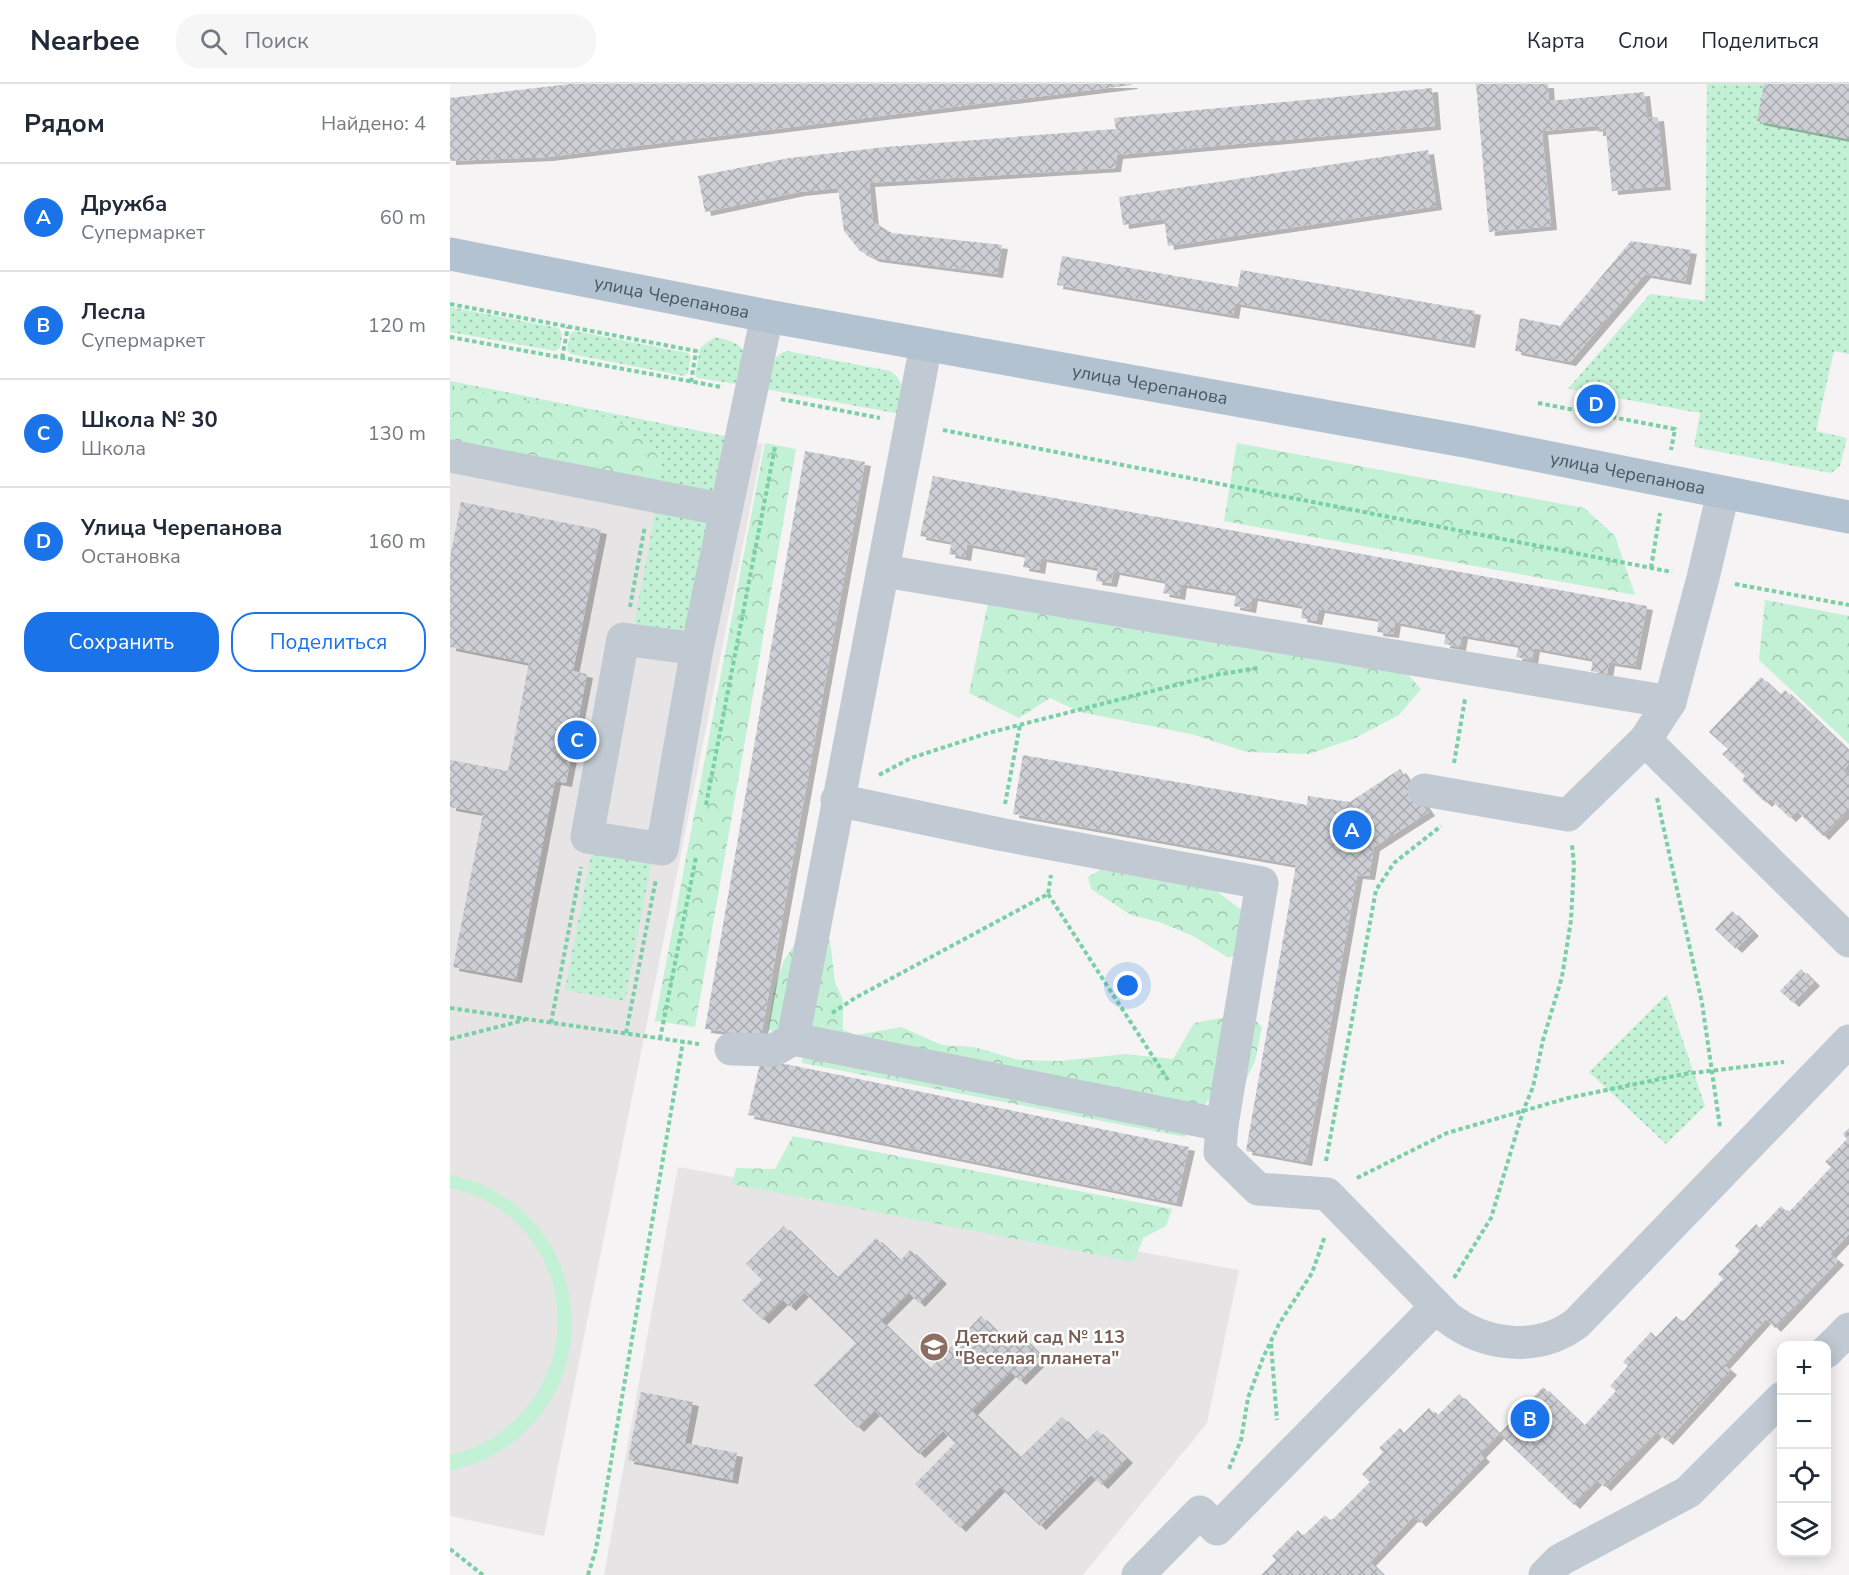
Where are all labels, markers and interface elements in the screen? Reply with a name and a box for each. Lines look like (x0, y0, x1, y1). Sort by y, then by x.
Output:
search box (176, 14, 596, 68)
text: Nearbee (30, 22, 140, 60)
icon: search (197, 25, 230, 58)
text: Поиск (245, 26, 309, 56)
text: Карта (1527, 27, 1585, 55)
text: Слои (1618, 27, 1668, 55)
text: Поделиться (1701, 27, 1819, 55)
text: Рядом (24, 106, 105, 141)
text: Найдено: 4 (321, 110, 426, 137)
text: Дружба (81, 189, 167, 219)
text: A (36, 204, 51, 231)
text: 60 m (380, 204, 426, 231)
text: Супермаркет (81, 219, 205, 246)
street label: улица Черепанова (592, 270, 752, 324)
text: Лесла (81, 297, 146, 327)
text: B (37, 312, 50, 339)
text: 120 m (368, 312, 426, 339)
text: Супермаркет (81, 327, 205, 354)
street label: улица Черепанова (1070, 359, 1230, 410)
pin: D (1576, 382, 1616, 426)
text: Школа № 30 (81, 405, 218, 435)
text: C (37, 420, 50, 447)
text: 130 m (368, 420, 426, 447)
text: Школа (81, 435, 146, 462)
street label: улица Черепанова (1548, 446, 1707, 500)
text: Улица Черепанова (81, 513, 282, 543)
text: D (36, 528, 51, 555)
text: 160 m (368, 528, 426, 555)
text: Остановка (81, 543, 181, 570)
button: Сохранить (24, 612, 219, 672)
button: Поделиться (231, 612, 426, 672)
pin: C (558, 718, 596, 762)
pin: A (1332, 808, 1372, 852)
your location (1113, 971, 1142, 1000)
place label: Детский сад № 113 "Веселая планета" (955, 1325, 1125, 1370)
school or university icon: Детский сад № 113 "Веселая планета" (918, 1331, 950, 1363)
map controls (1777, 1341, 1831, 1557)
button: + (1777, 1341, 1831, 1395)
button: − (1777, 1395, 1831, 1449)
pin: B (1510, 1396, 1550, 1442)
button: locate (1777, 1449, 1831, 1503)
button: layers (1777, 1503, 1831, 1557)

